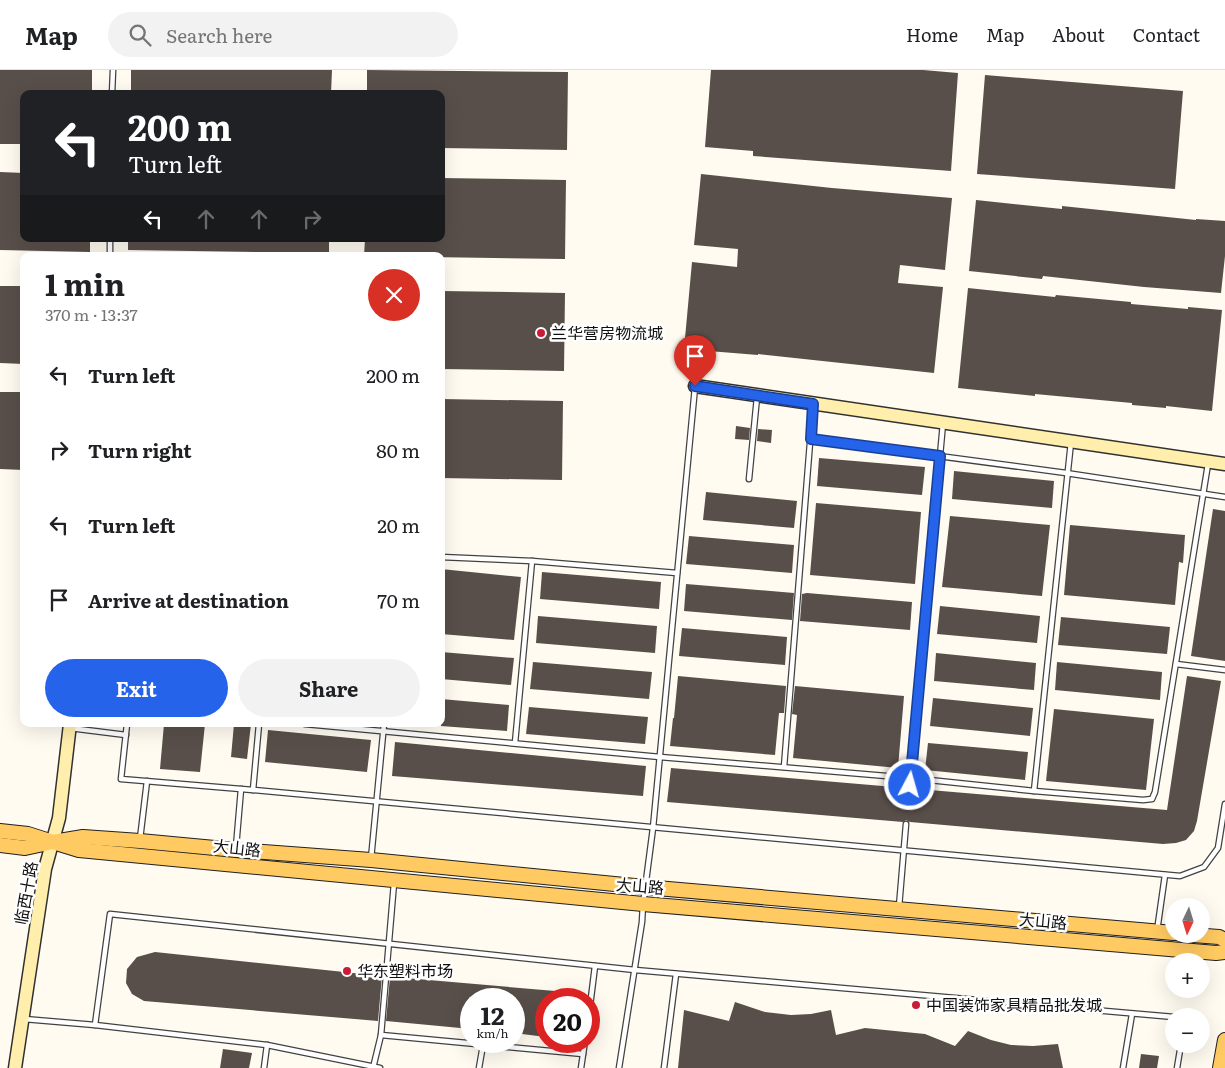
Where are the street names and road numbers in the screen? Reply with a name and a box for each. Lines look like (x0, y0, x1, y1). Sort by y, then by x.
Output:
street label: 大山路 (212, 833, 262, 861)
street label: 临西十路 (8, 859, 42, 926)
street label: 大山路 (615, 871, 665, 899)
street label: 大山路 (1018, 906, 1068, 934)

